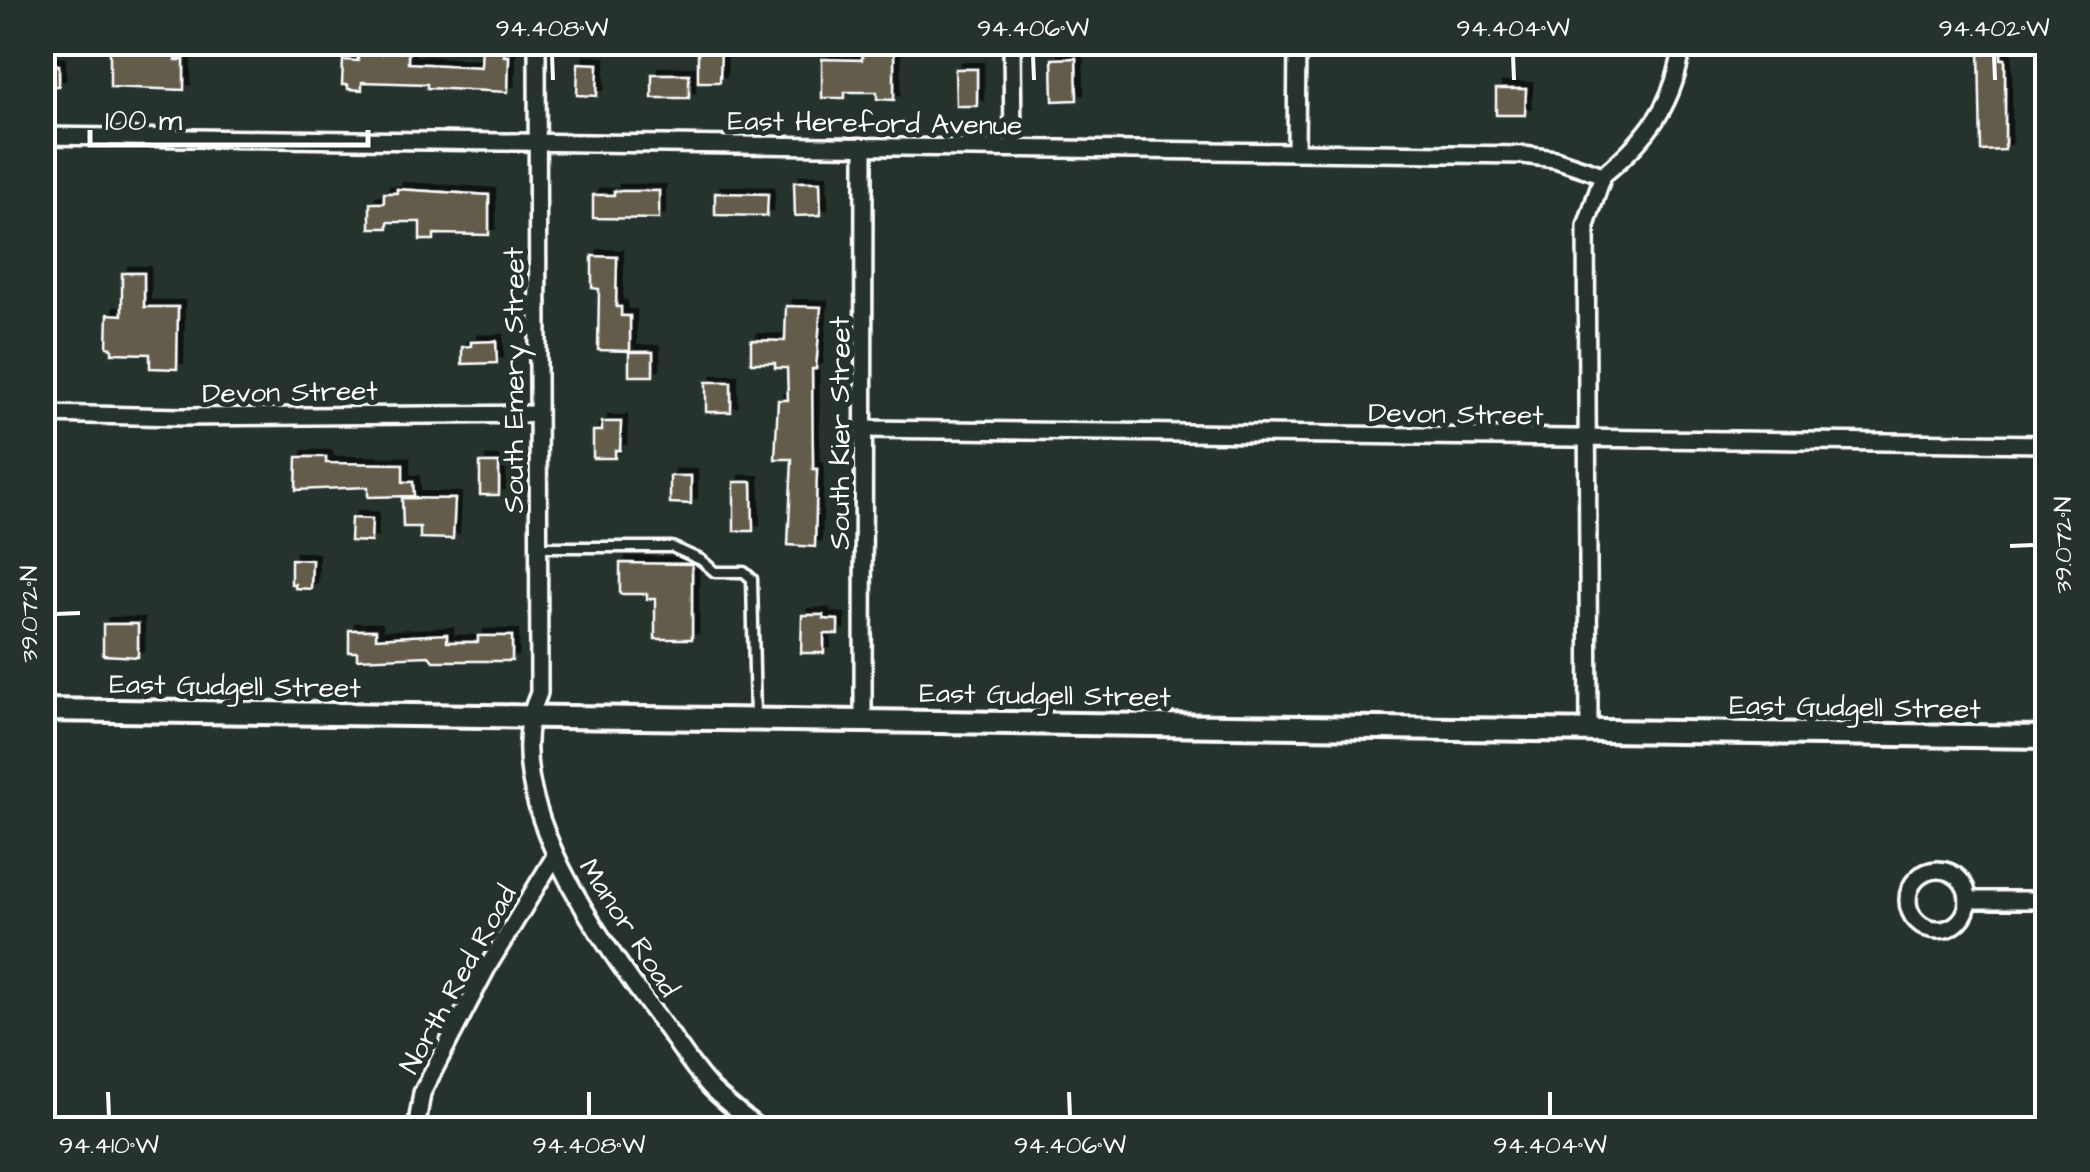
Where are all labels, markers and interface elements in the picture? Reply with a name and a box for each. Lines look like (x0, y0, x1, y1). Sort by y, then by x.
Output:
text: 94.408°W (496, 11, 609, 46)
text: 94.406°W (977, 11, 1090, 46)
text: 94.404°W (1456, 11, 1570, 46)
text: 94.402°W (1939, 11, 2050, 46)
scale bar (90, 85, 368, 147)
text: 100 m (105, 100, 183, 142)
street label: East Hereford Avenue (727, 101, 1023, 146)
street label: South Emery Street (495, 246, 536, 513)
street label: South Kier Street (821, 315, 860, 550)
street label: Devon Street (202, 371, 379, 414)
street label: Devon Street (1368, 393, 1545, 436)
text: 39.072°N (2046, 496, 2081, 594)
text: 39.072°N (12, 565, 47, 663)
street label: East Gudgell Street (109, 665, 362, 709)
street label: East Gudgell Street (919, 674, 1172, 718)
street label: East Gudgell Street (1729, 686, 1982, 730)
street label: Manor Road (569, 851, 688, 1005)
street label: North Red Road (390, 878, 526, 1081)
text: 94.410°W (59, 1128, 159, 1163)
text: 94.408°W (533, 1128, 646, 1163)
text: 94.406°W (1014, 1128, 1127, 1163)
text: 94.404°W (1493, 1128, 1607, 1163)

